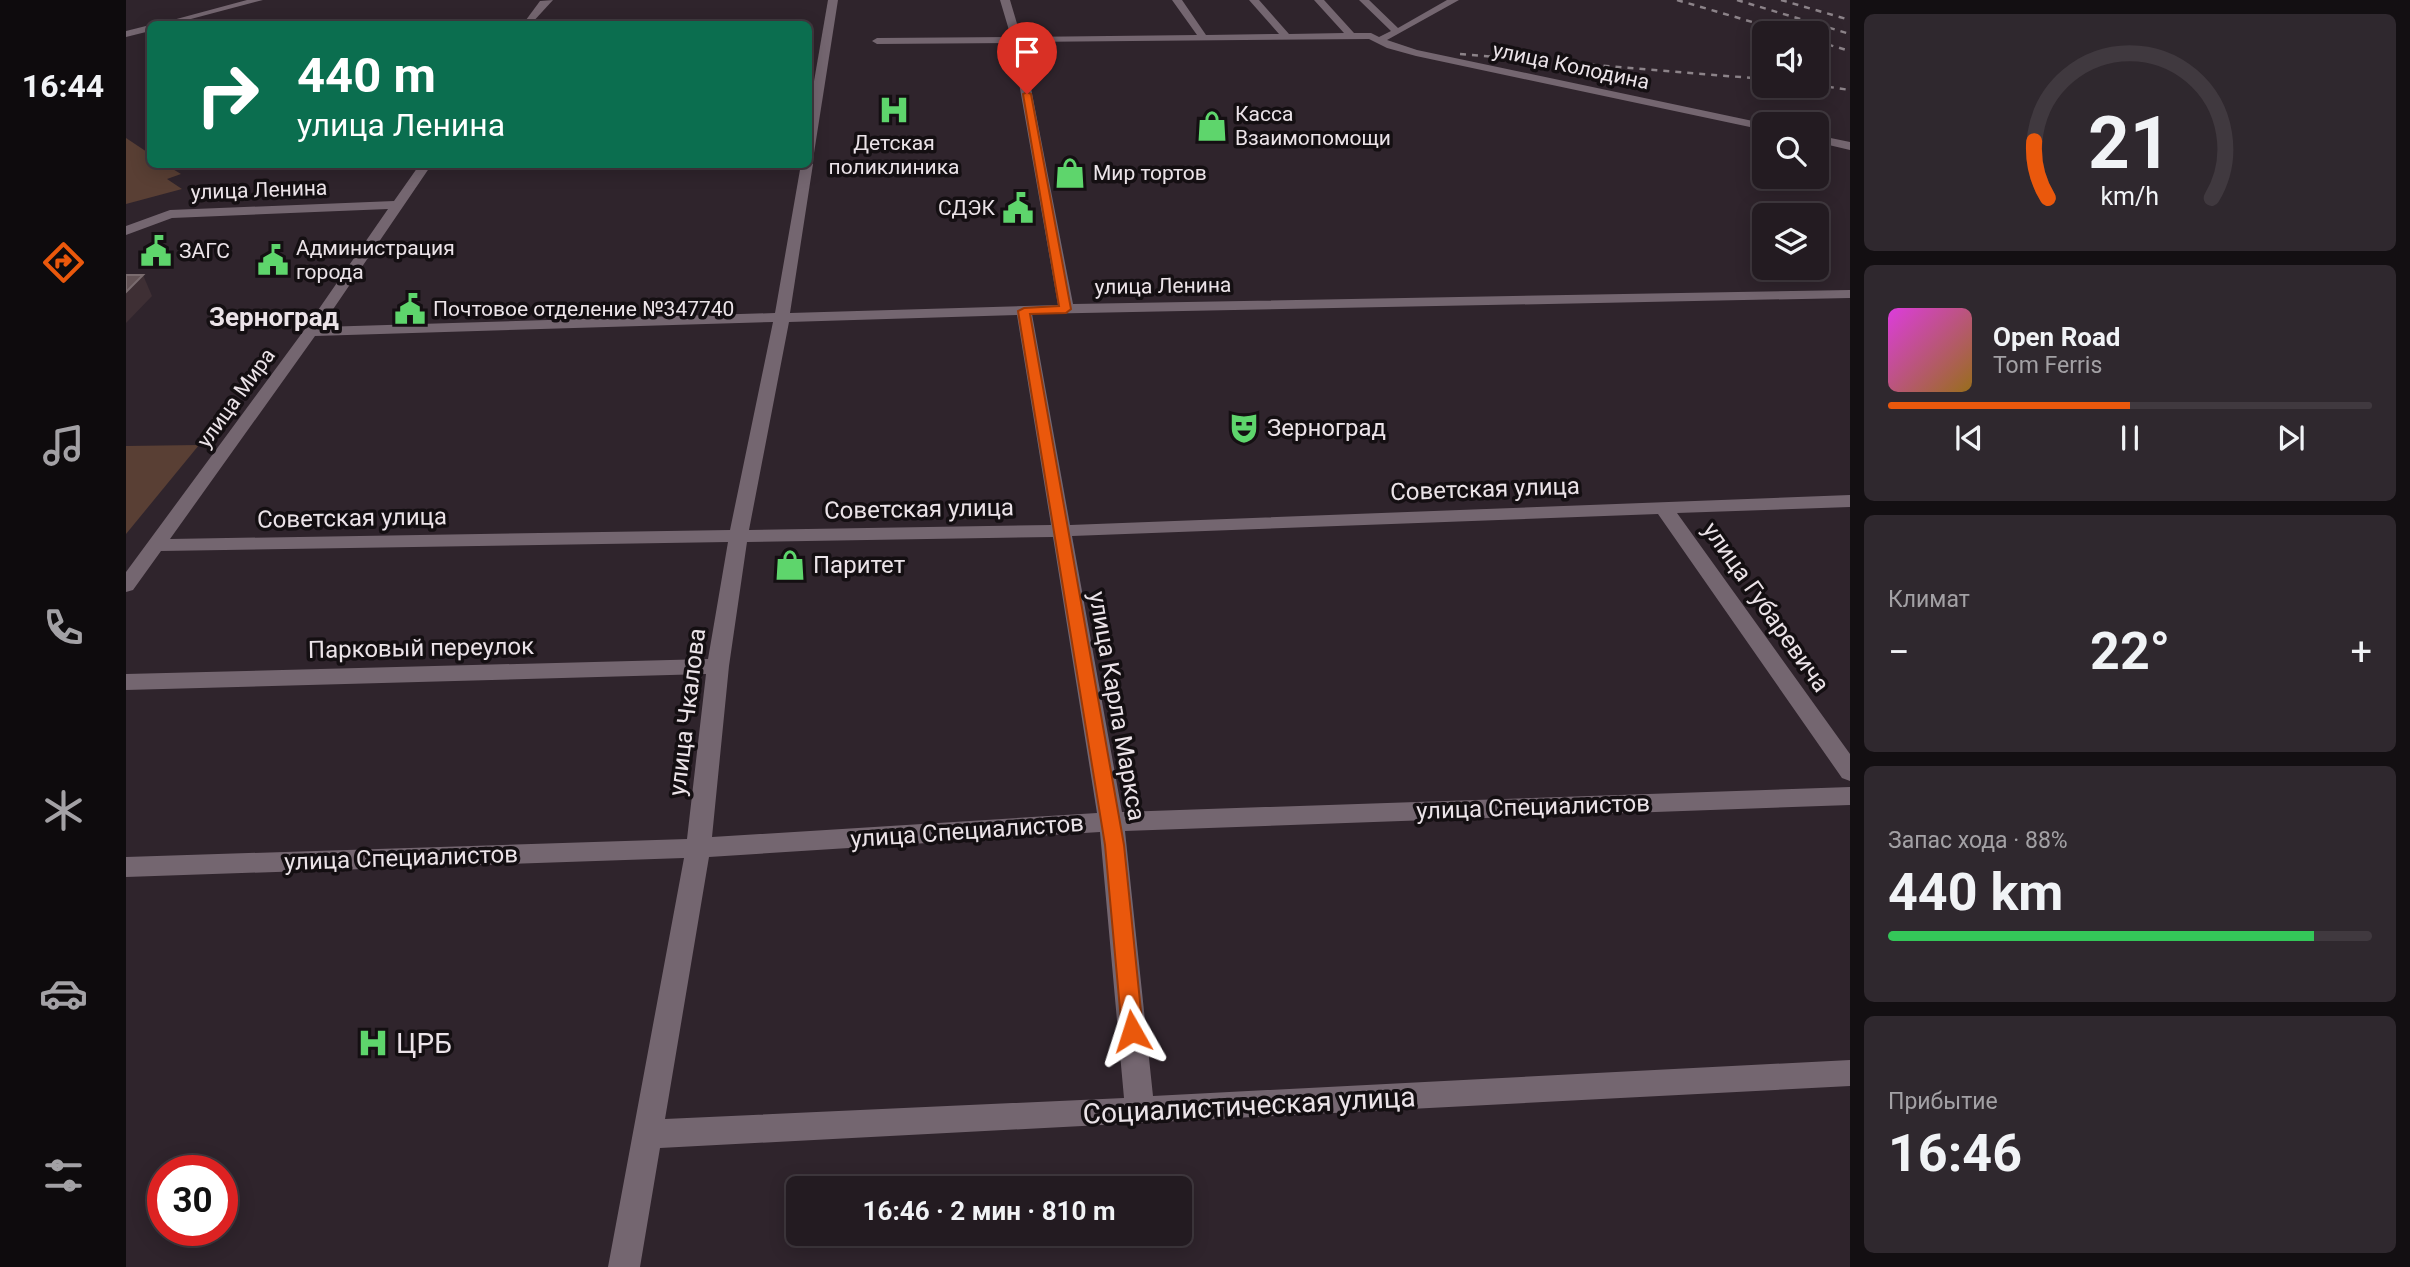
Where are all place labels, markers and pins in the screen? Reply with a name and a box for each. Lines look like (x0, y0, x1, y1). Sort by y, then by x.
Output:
pin (997, 22, 1057, 94)
hospital icon: Детская поликлиника (877, 93, 911, 127)
place label: Касса Взаимопомощи (1235, 102, 1391, 150)
shop icon: Касса Взаимопомощи (1195, 109, 1229, 143)
place label: Детская поликлиника (829, 131, 959, 179)
shop icon: Мир тортов (1053, 156, 1087, 190)
place label: Мир тортов (1093, 161, 1207, 185)
public building icon: СДЭК (1001, 191, 1035, 225)
place label: СДЭК (938, 196, 995, 220)
public building icon: ЗАГС (139, 234, 173, 268)
place label: Администрация города (296, 236, 455, 284)
place label: ЗАГС (179, 239, 230, 263)
public building icon: Администрация города (256, 243, 290, 277)
public building icon: Почтовое отделение №347740 (393, 292, 427, 326)
place label: Почтовое отделение №347740 (433, 297, 734, 321)
theatre icon: Зерноград (1227, 411, 1261, 445)
place label: Зерноград (1267, 414, 1386, 442)
shop icon: Паритет (773, 548, 807, 582)
place label: Паритет (813, 551, 906, 579)
hospital icon: ЦРБ (356, 1026, 390, 1060)
place label: ЦРБ (396, 1027, 452, 1060)

